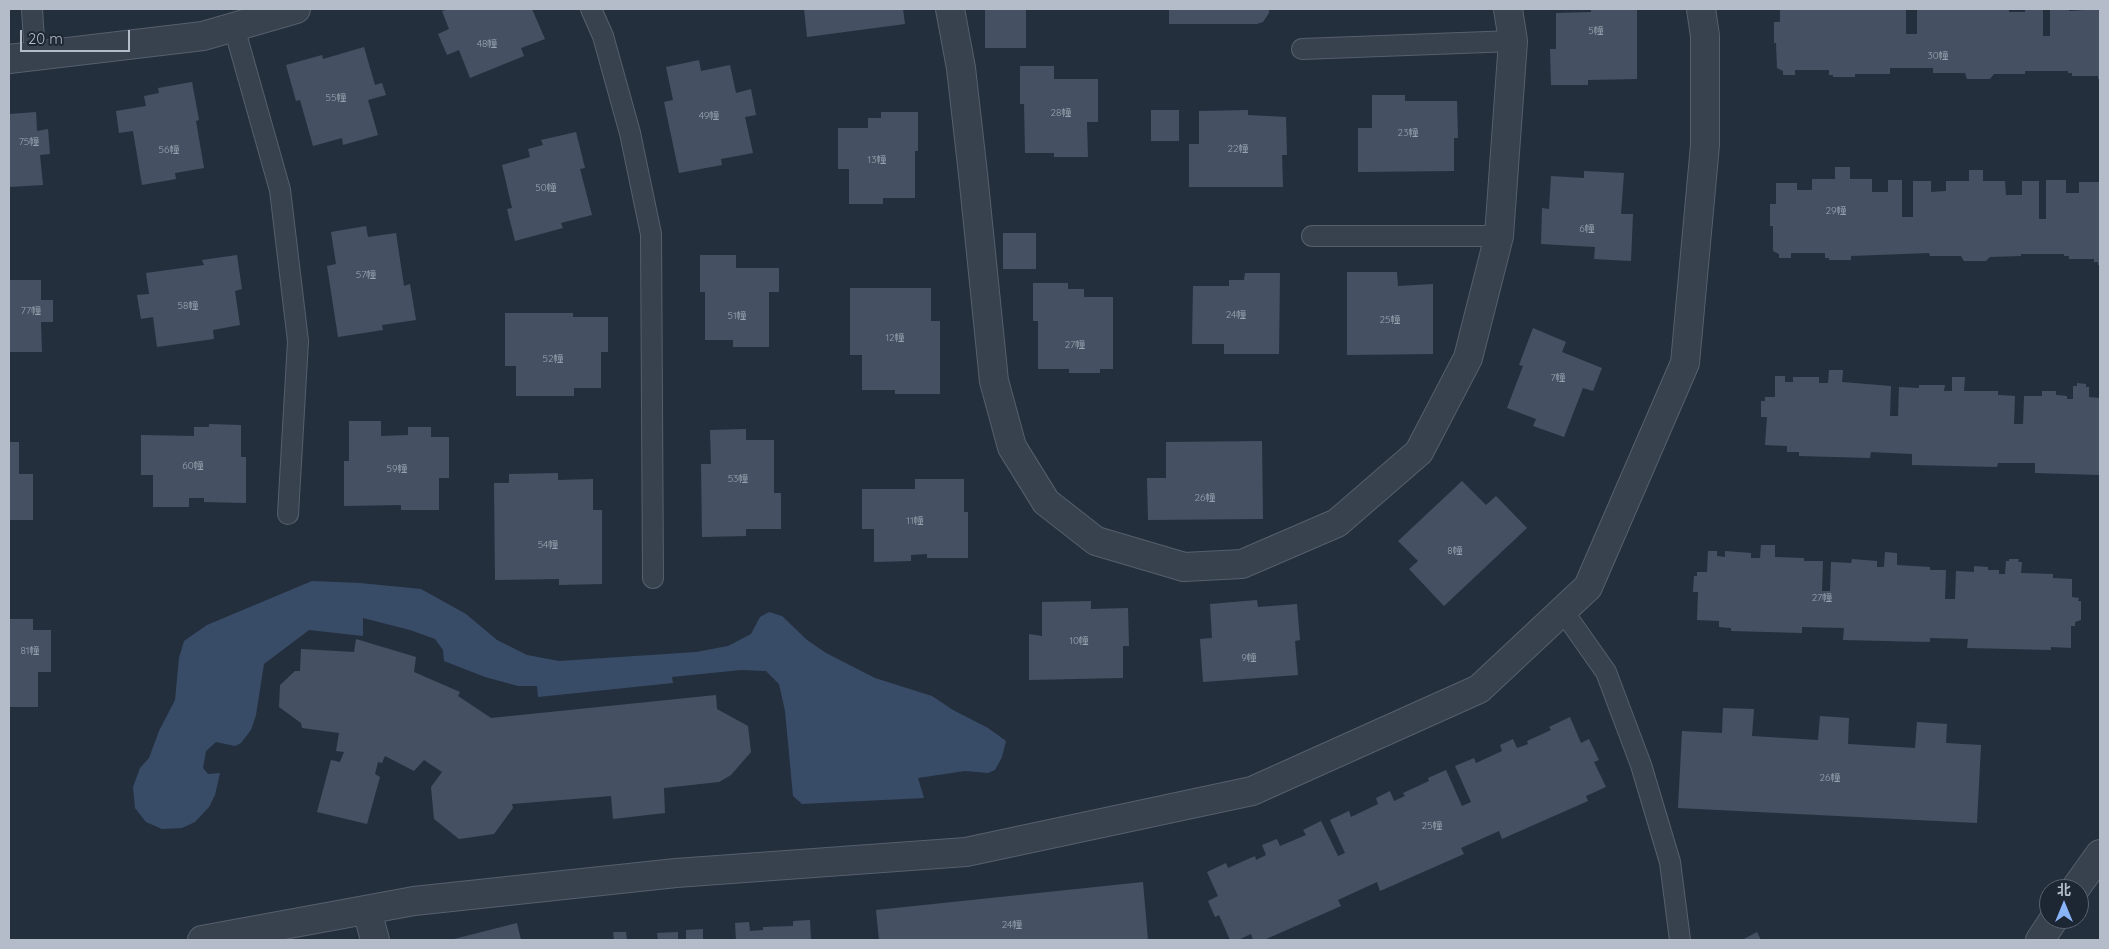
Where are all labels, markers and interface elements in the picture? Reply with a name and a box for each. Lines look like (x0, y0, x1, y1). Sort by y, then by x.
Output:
scale bar (22, 20, 132, 52)
house number: 5幢 (1588, 25, 1604, 37)
text: 20 m (28, 29, 63, 48)
house number: 48幢 (477, 38, 497, 50)
house number: 30幢 (1927, 50, 1949, 62)
house number: 55幢 (326, 92, 346, 104)
house number: 28幢 (1051, 107, 1071, 119)
house number: 49幢 (699, 110, 719, 122)
house number: 23幢 (1398, 127, 1418, 139)
house number: 75幢 (19, 136, 39, 148)
house number: 22幢 (1227, 143, 1249, 155)
house number: 56幢 (159, 144, 179, 156)
house number: 13幢 (868, 154, 886, 166)
house number: 50幢 (535, 182, 557, 194)
house number: 29幢 (1825, 205, 1847, 217)
house number: 6幢 (1579, 223, 1595, 235)
house number: 57幢 (356, 269, 376, 281)
house number: 58幢 (178, 300, 198, 312)
house number: 77幢 (21, 305, 41, 317)
house number: 24幢 (1226, 309, 1246, 321)
house number: 51幢 (727, 310, 747, 322)
house number: 25幢 (1380, 314, 1400, 326)
house number: 12幢 (885, 332, 905, 344)
house number: 27幢 (1065, 339, 1085, 351)
house number: 52幢 (543, 353, 563, 365)
house number: 7幢 (1550, 372, 1566, 384)
house number: 60幢 (182, 460, 204, 472)
house number: 59幢 (386, 463, 408, 475)
house number: 53幢 (728, 473, 748, 485)
house number: 26幢 (1195, 492, 1215, 504)
house number: 11幢 (906, 515, 924, 527)
house number: 54幢 (538, 539, 558, 551)
house number: 8幢 (1447, 545, 1463, 557)
house number: 27幢 (1812, 592, 1832, 604)
house number: 10幢 (1069, 635, 1089, 647)
house number: 81幢 (20, 645, 40, 657)
house number: 9幢 (1241, 652, 1257, 664)
house number: 26幢 (1820, 772, 1840, 784)
house number: 25幢 (1422, 820, 1442, 832)
north arrow (2039, 879, 2089, 929)
text: 北 (2057, 881, 2071, 899)
house number: 24幢 (1002, 919, 1022, 931)

